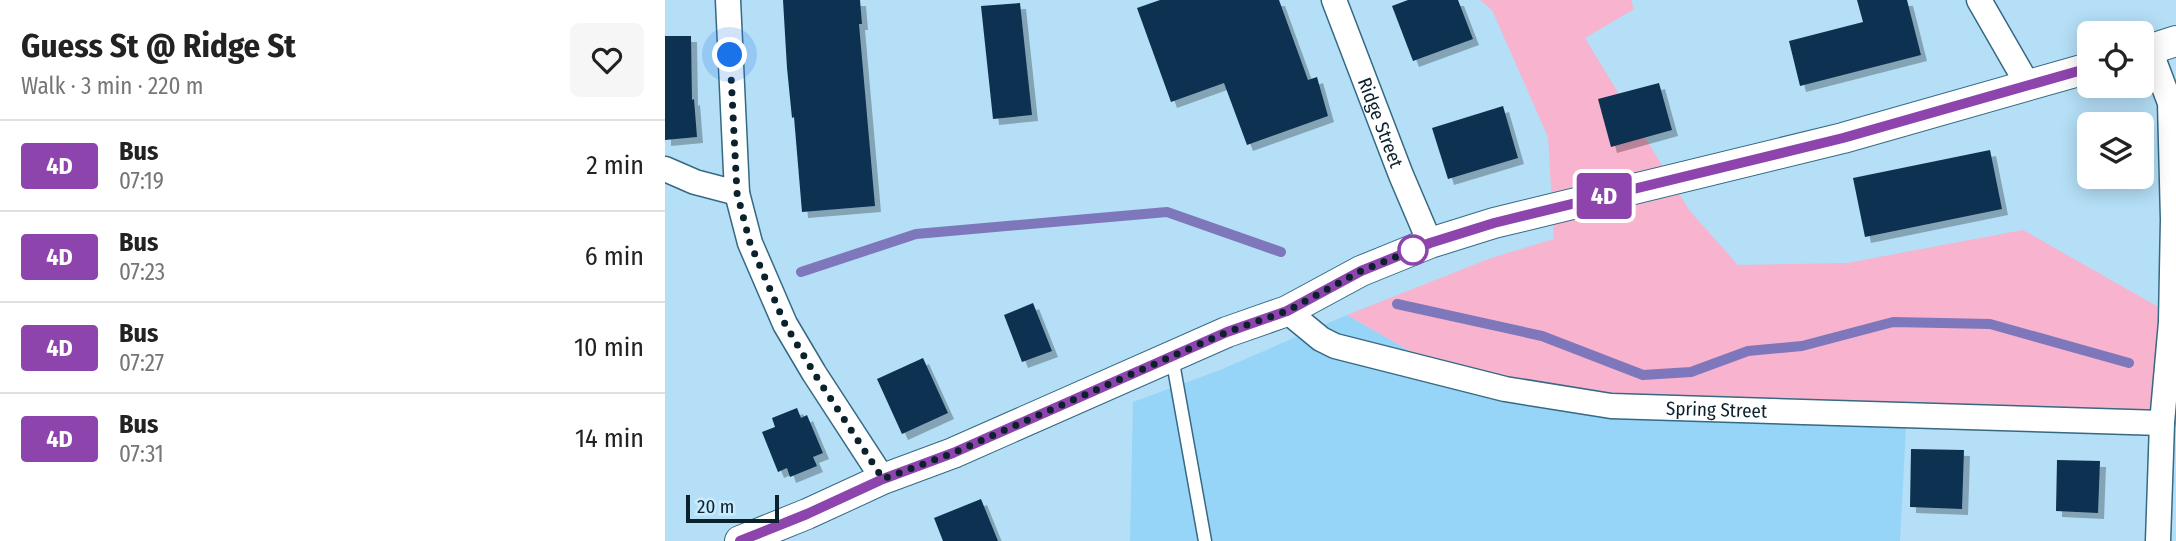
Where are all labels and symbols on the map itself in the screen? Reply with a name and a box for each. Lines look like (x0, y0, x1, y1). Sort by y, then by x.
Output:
your location (712, 37, 747, 72)
street label: Ridge Street (1353, 74, 1408, 172)
line badge: 4D (1573, 173, 1635, 219)
unlabelled marker (1398, 235, 1428, 265)
street label: Spring Street (1666, 397, 1768, 423)
scale bar (686, 492, 779, 524)

